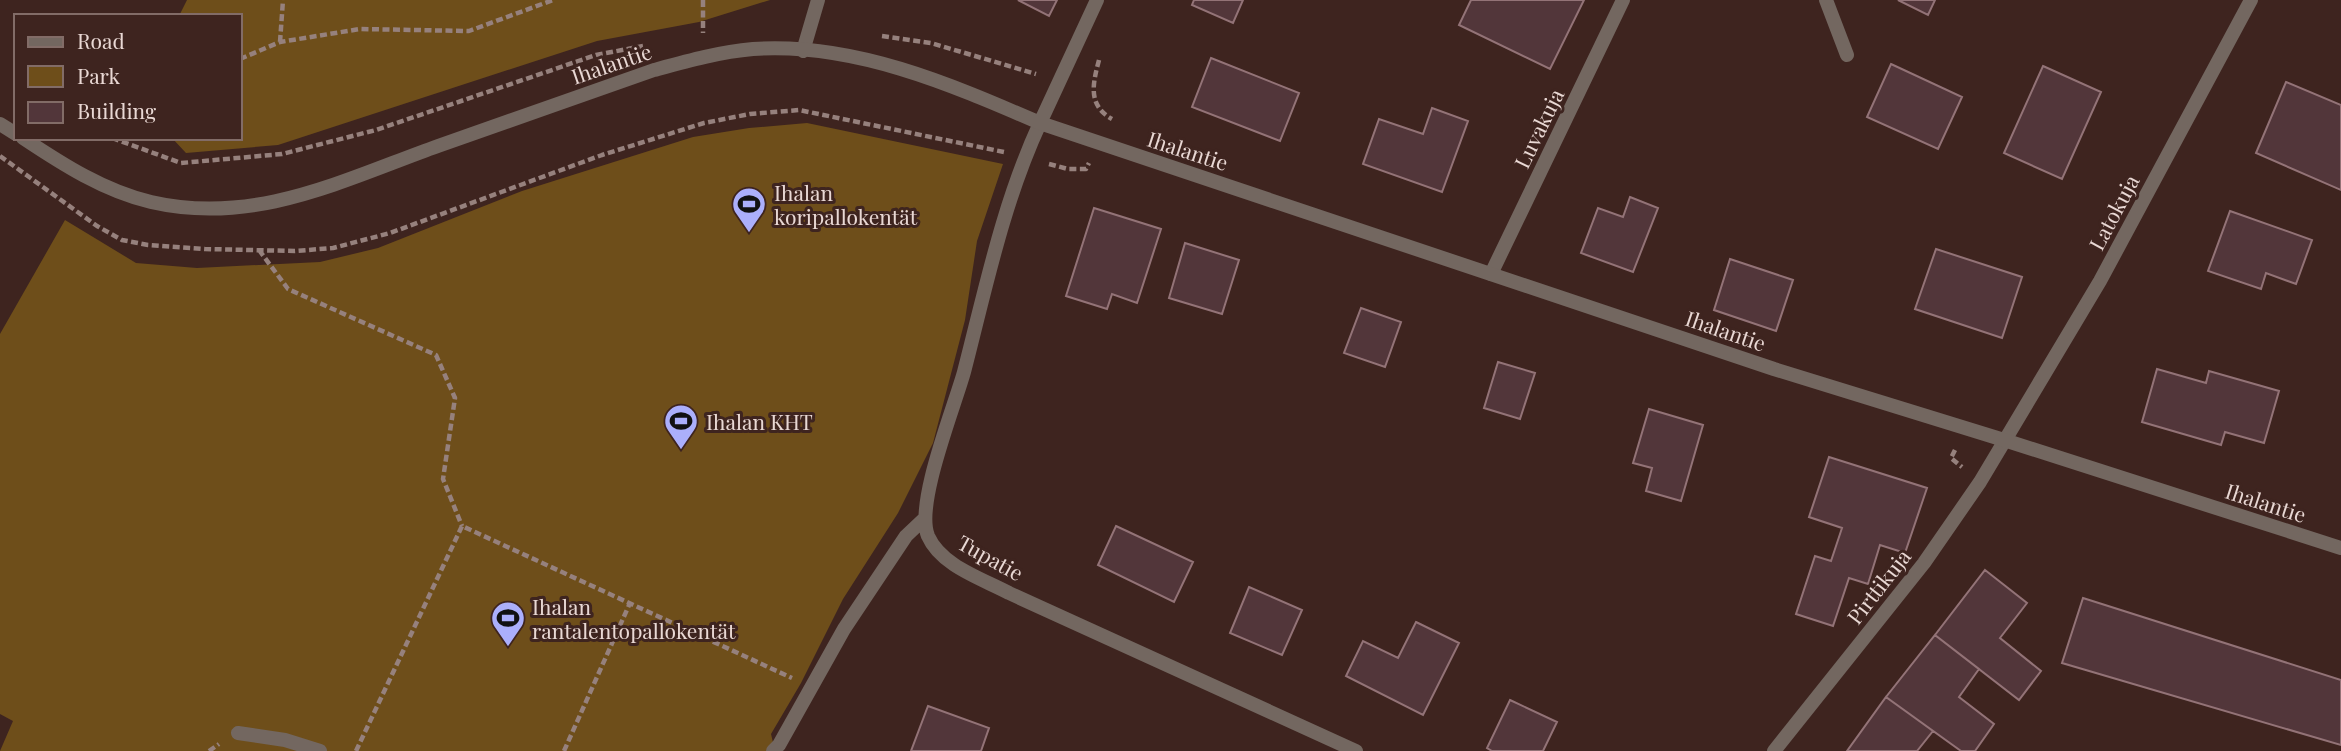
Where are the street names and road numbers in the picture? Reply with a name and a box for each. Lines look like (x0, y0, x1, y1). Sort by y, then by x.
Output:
street label: Ihalantie (567, 36, 655, 90)
street label: Luvakuja (1507, 83, 1569, 172)
street label: Ihalantie (1144, 124, 1232, 176)
street label: Latokuja (2082, 169, 2145, 254)
street label: Ihalantie (1682, 303, 1770, 357)
street label: Ihalantie (2222, 476, 2310, 528)
street label: Tupatie (953, 528, 1029, 586)
street label: Pirttikuja (1840, 542, 1916, 629)

